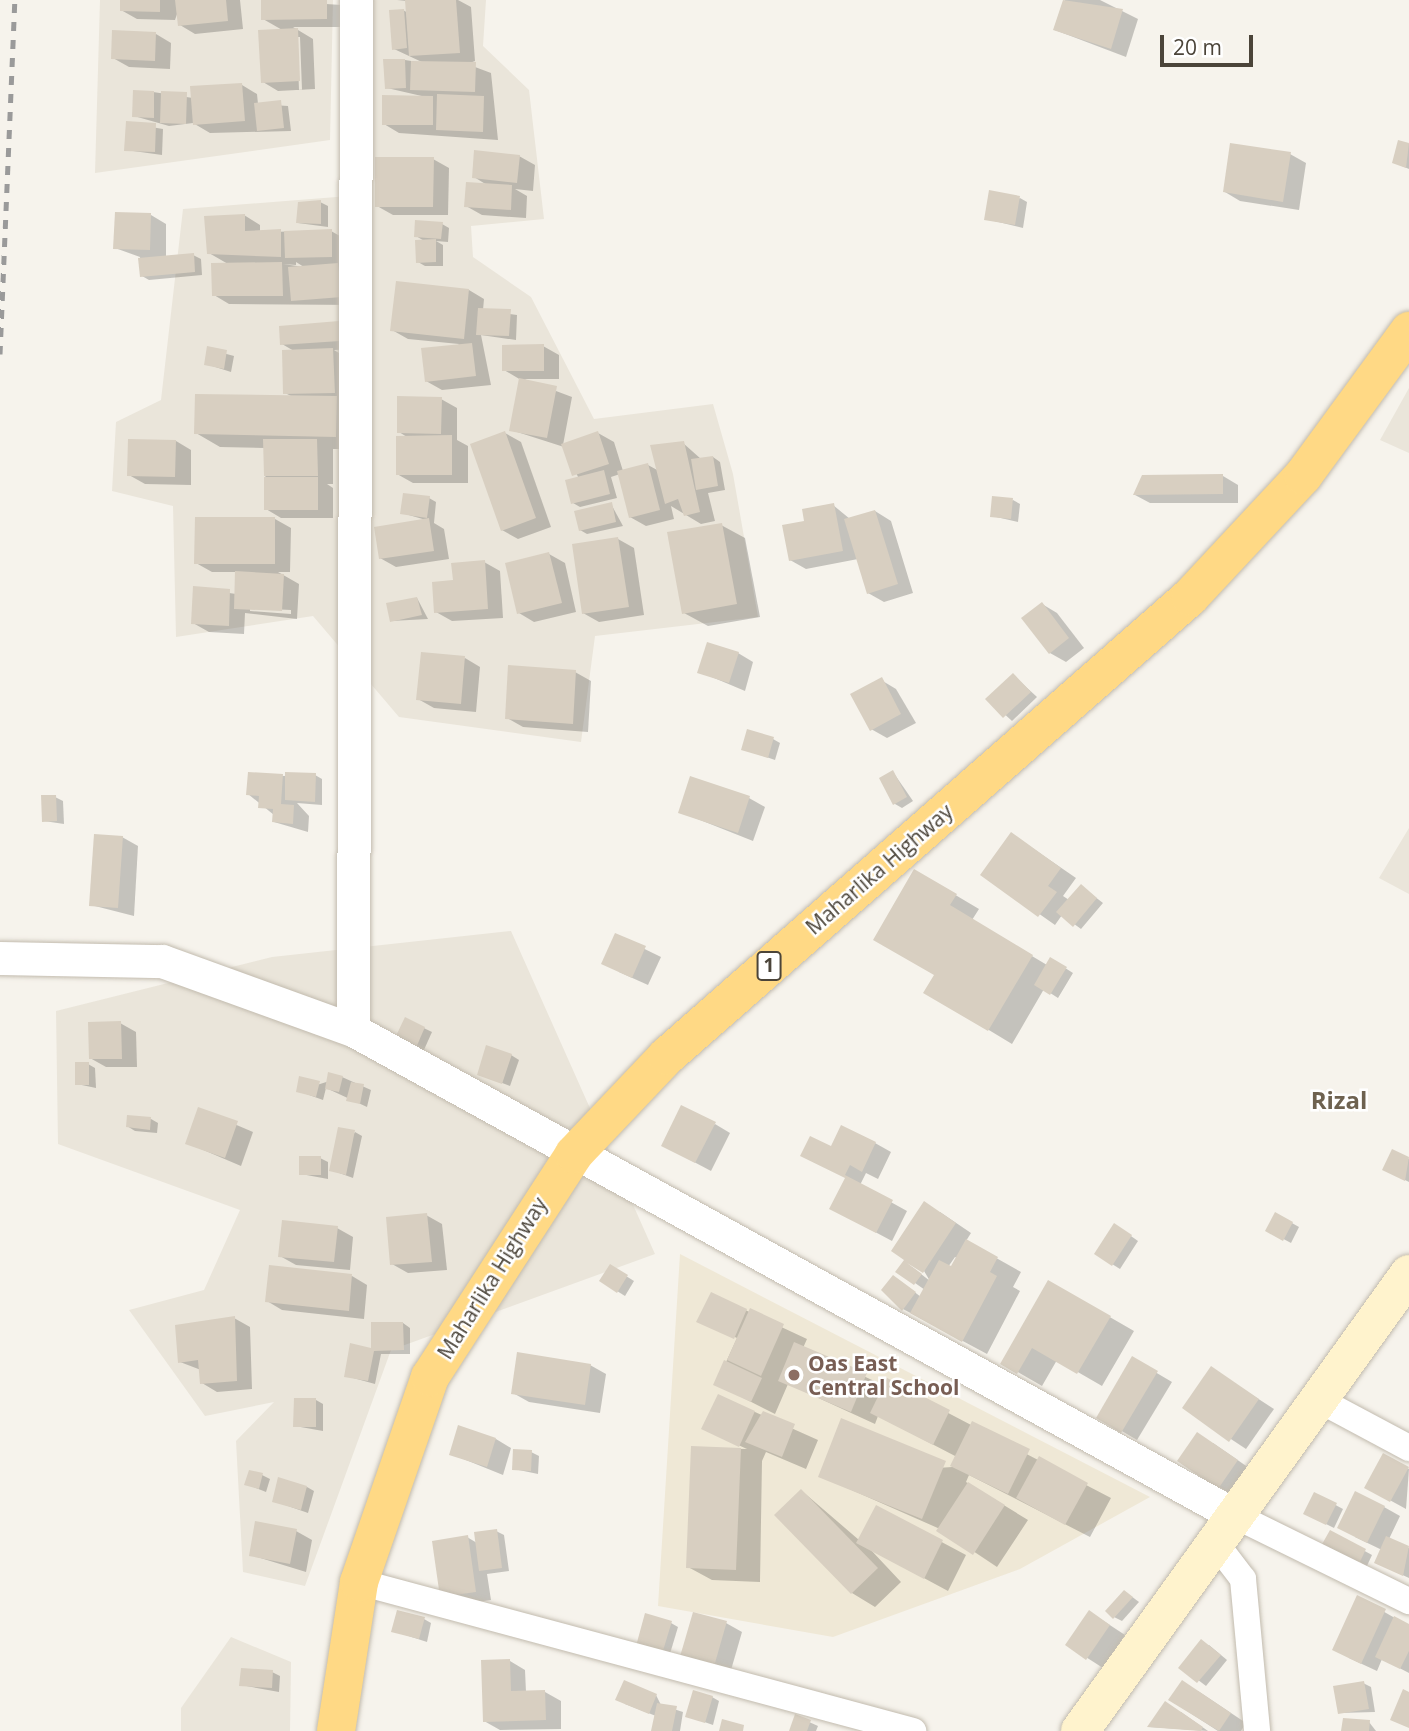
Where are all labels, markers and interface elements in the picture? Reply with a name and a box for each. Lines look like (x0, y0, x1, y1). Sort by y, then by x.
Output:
scale bar (1164, 21, 1257, 65)
text: 20 m (1173, 33, 1222, 61)
street label: Maharlika Highway (801, 798, 957, 940)
road number: 1 (755, 950, 783, 982)
district label: Rizal (1311, 1086, 1367, 1114)
street label: Maharlika Highway (432, 1192, 552, 1364)
place label: Oas East Central School (808, 1350, 959, 1400)
marker: Oas East Central School (786, 1367, 802, 1383)

